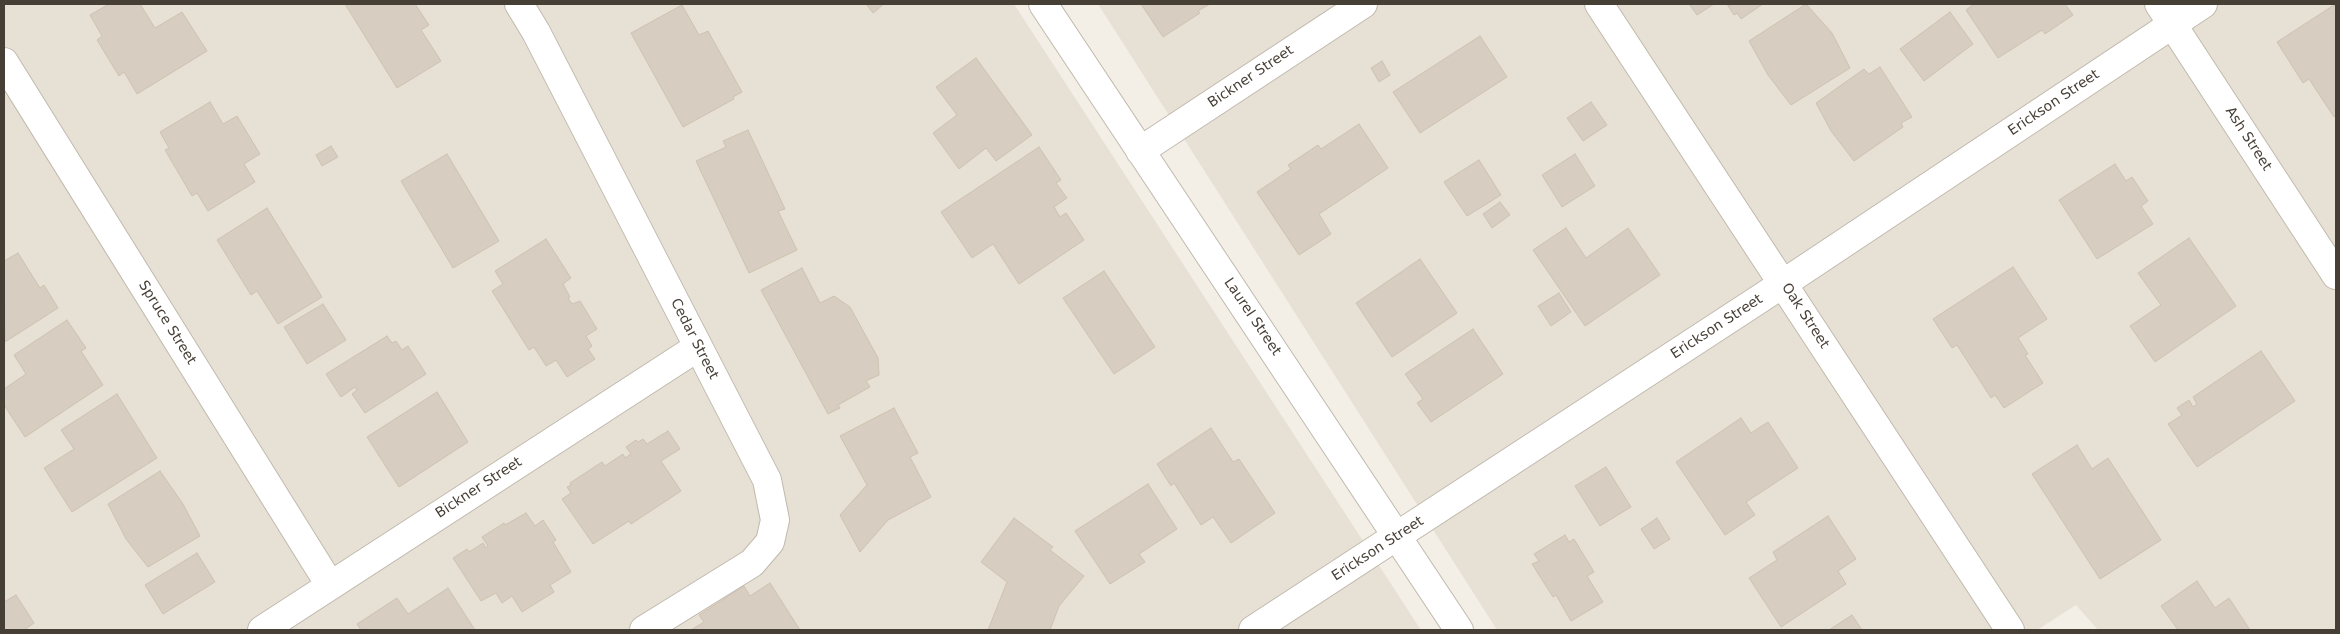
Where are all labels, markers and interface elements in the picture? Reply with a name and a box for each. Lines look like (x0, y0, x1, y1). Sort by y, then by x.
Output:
street label: Bickner Street (1205, 42, 1297, 112)
street label: Erickson Street (2005, 66, 2103, 140)
street label: Ash Street (2221, 104, 2275, 174)
street label: Laurel Street (1220, 275, 1284, 359)
street label: Spruce Street (135, 278, 199, 368)
street label: Oak Street (1778, 280, 1832, 352)
street label: Erickson Street (1668, 291, 1766, 363)
street label: Cedar Street (666, 296, 722, 382)
street label: Bickner Street (433, 454, 525, 522)
street label: Erickson Street (1329, 513, 1427, 585)

